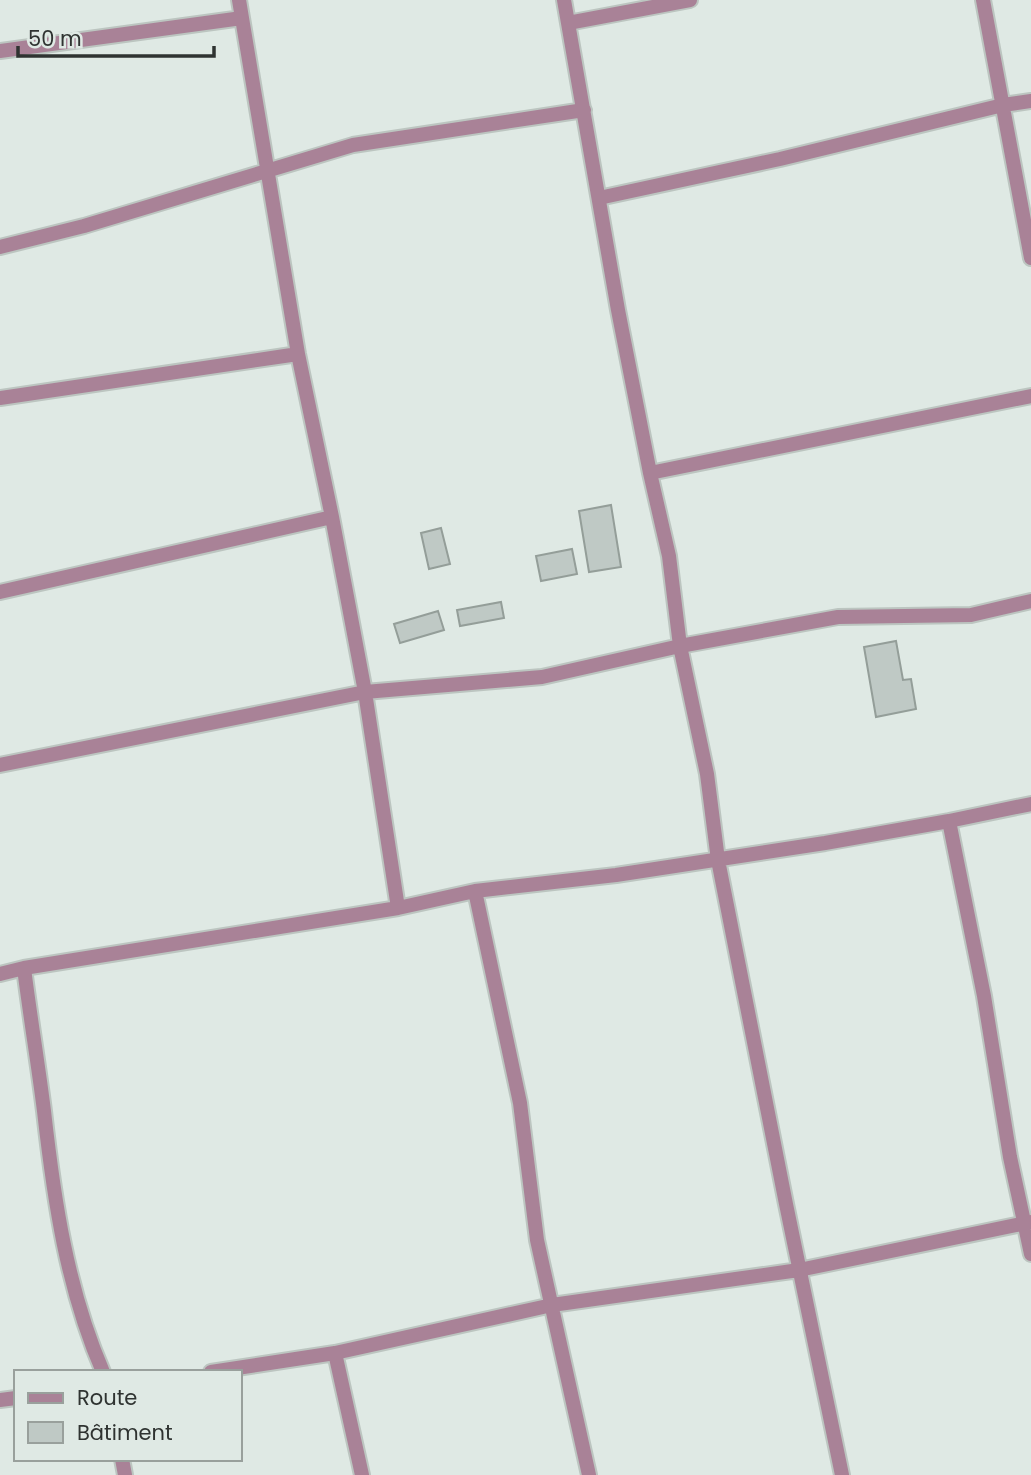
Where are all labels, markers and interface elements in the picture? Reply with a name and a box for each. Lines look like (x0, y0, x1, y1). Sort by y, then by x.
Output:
scale bar (18, 14, 214, 58)
text: 50 m (28, 24, 82, 53)
legend (14, 1370, 242, 1461)
text: Route (77, 1383, 137, 1412)
text: Bâtiment (77, 1418, 173, 1447)

